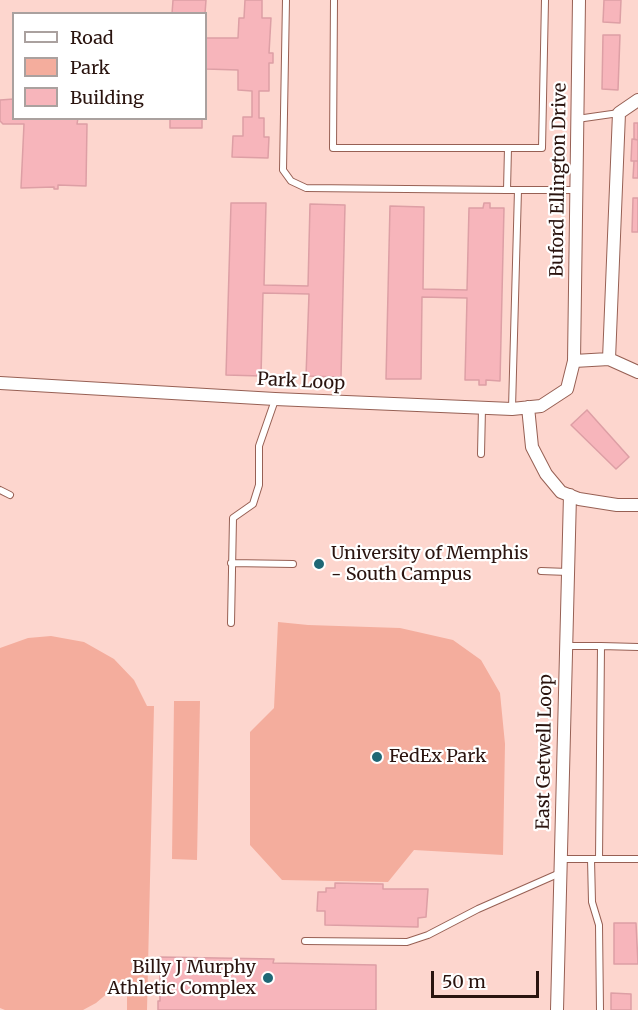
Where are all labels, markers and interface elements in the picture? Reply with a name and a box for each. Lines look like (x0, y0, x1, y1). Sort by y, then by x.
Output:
legend (12, 12, 207, 120)
text: Road (70, 26, 114, 49)
text: Park (70, 56, 110, 79)
street label: Buford Ellington Drive (547, 83, 571, 277)
text: Building (70, 86, 144, 109)
street label: Park Loop (256, 369, 346, 395)
place label: University of Memphis - South Campus (331, 543, 528, 586)
marker: University of Memphis - South Campus (312, 557, 326, 571)
street label: East Getwell Loop (533, 674, 557, 830)
place label: FedEx Park (389, 746, 486, 768)
marker: FedEx Park (370, 750, 384, 764)
place label: Billy J Murphy Athletic Complex (108, 957, 256, 1000)
scale bar (434, 959, 542, 997)
text: 50 m (442, 970, 486, 993)
marker: Billy J Murphy Athletic Complex (261, 971, 275, 985)

